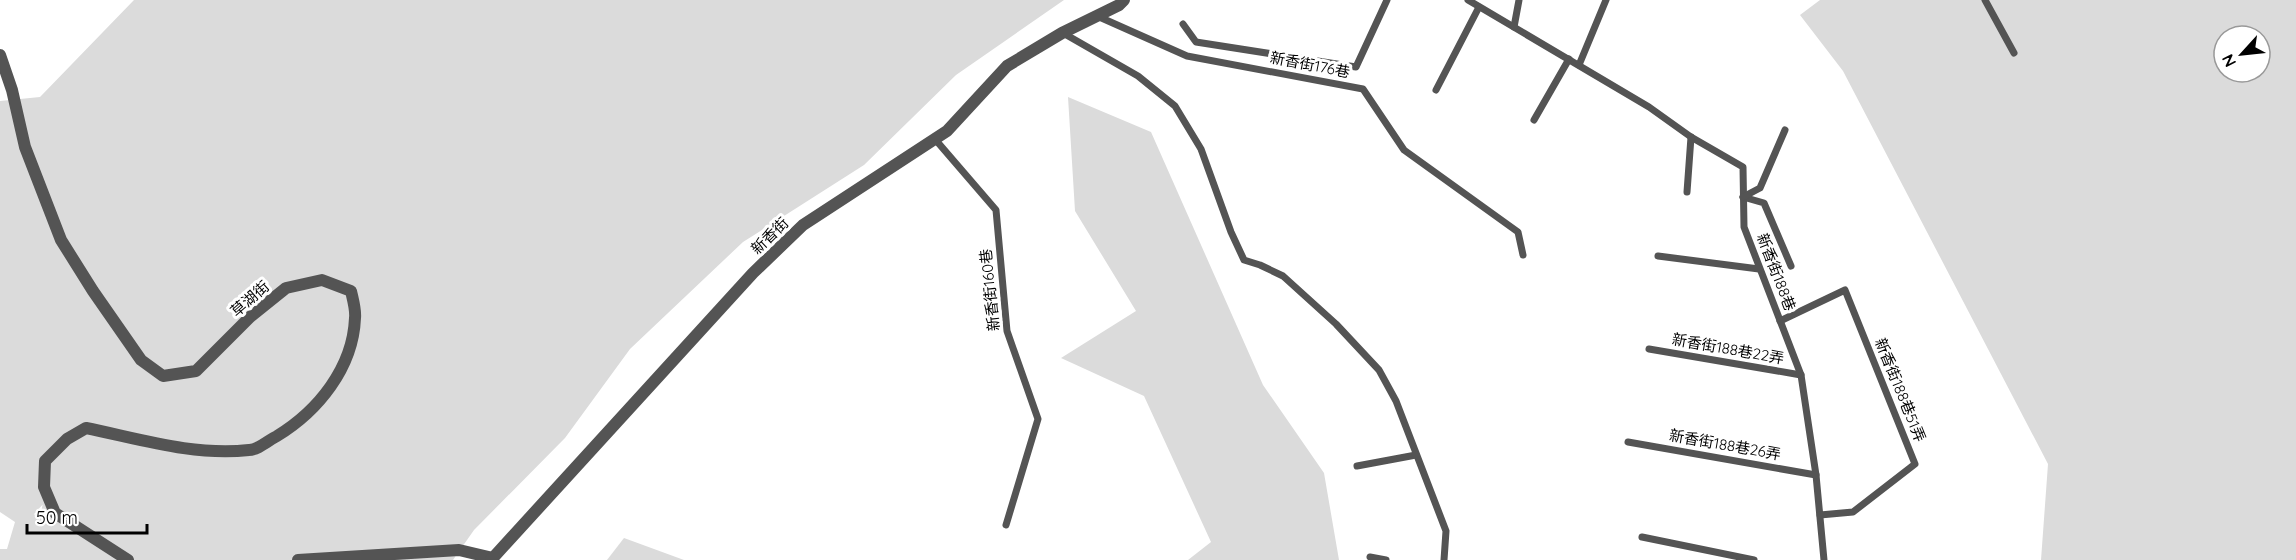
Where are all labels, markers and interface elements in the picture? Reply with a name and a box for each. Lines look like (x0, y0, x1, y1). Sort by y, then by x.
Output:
north arrow (2212, 24, 2272, 84)
street label: 新香街176巷 (1269, 47, 1352, 82)
text: N (2217, 51, 2240, 71)
street label: 新香街 (747, 213, 792, 258)
street label: 新香街188巷 (1753, 230, 1800, 313)
street label: 新香街160巷 (976, 248, 1003, 332)
street label: 草湖街 (226, 277, 273, 321)
street label: 新香街188巷22弄 (1671, 329, 1786, 368)
street label: 新香街188巷51弄 (1871, 335, 1930, 445)
street label: 新香街188巷26弄 (1668, 425, 1782, 464)
scale bar (27, 497, 147, 535)
text: 50 m (36, 506, 78, 529)

